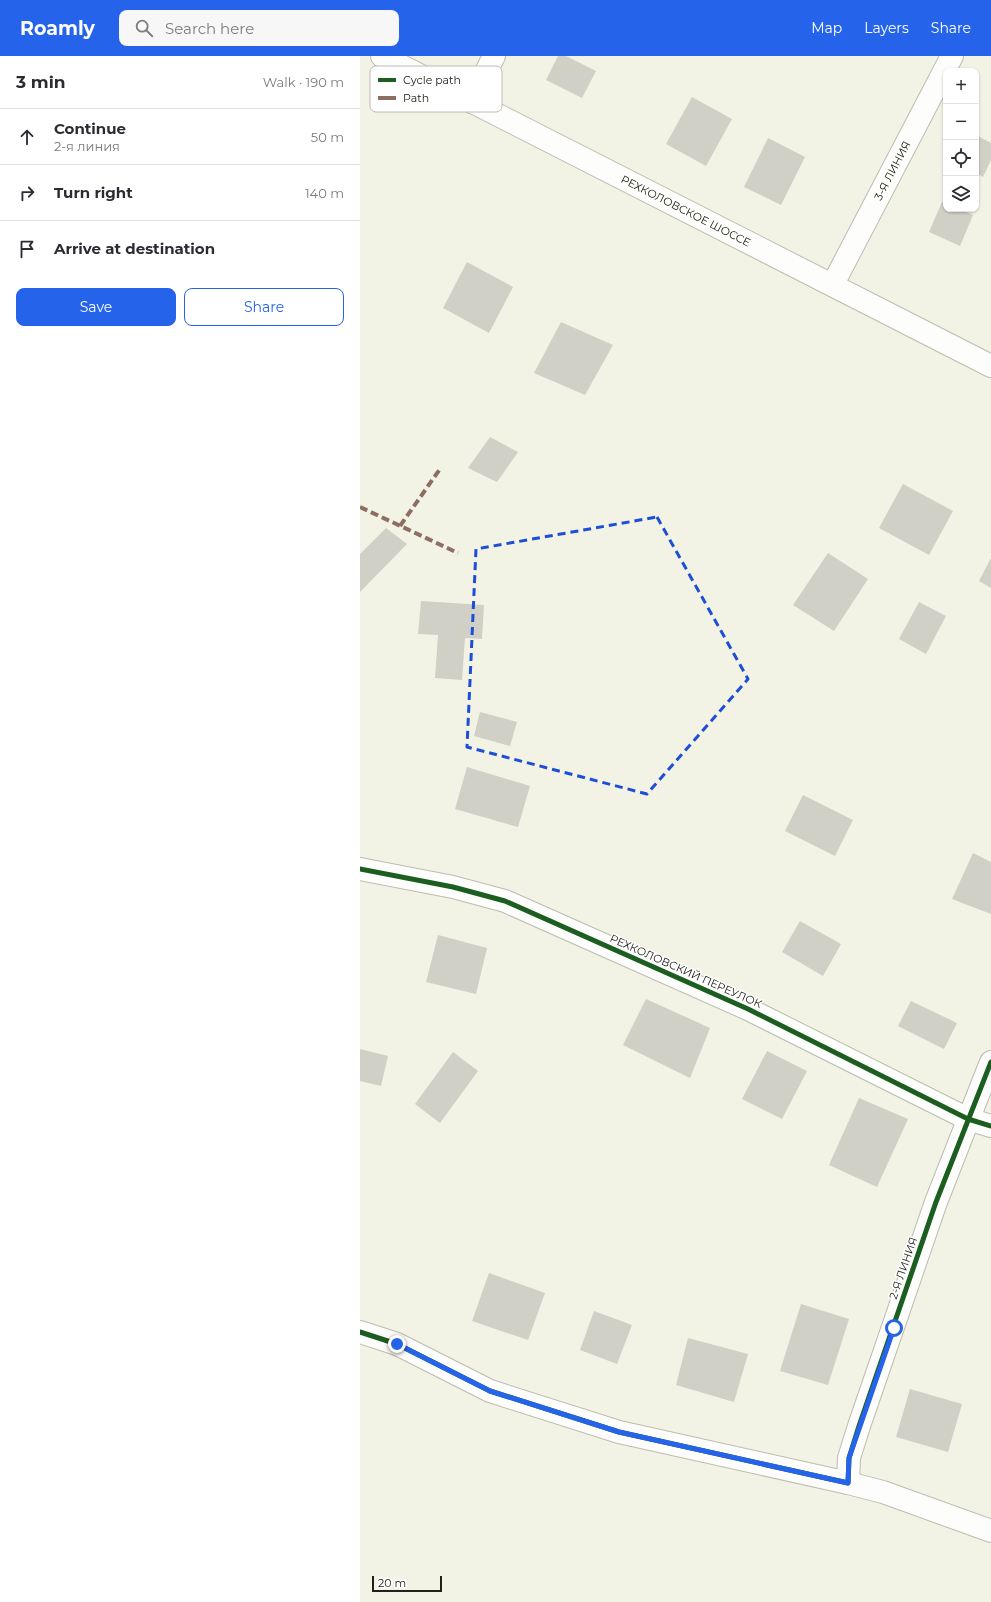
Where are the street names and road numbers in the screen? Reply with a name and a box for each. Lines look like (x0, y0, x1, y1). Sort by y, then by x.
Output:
street label: 3-Я ЛИНИЯ (871, 139, 913, 203)
street label: РЕХКОЛОВСКОЕ ШОССЕ (619, 172, 753, 250)
street label: РЕХКОЛОВСКИЙ ПЕРЕУЛОК (608, 931, 765, 1011)
street label: 2-Я ЛИНИЯ (886, 1235, 920, 1301)

